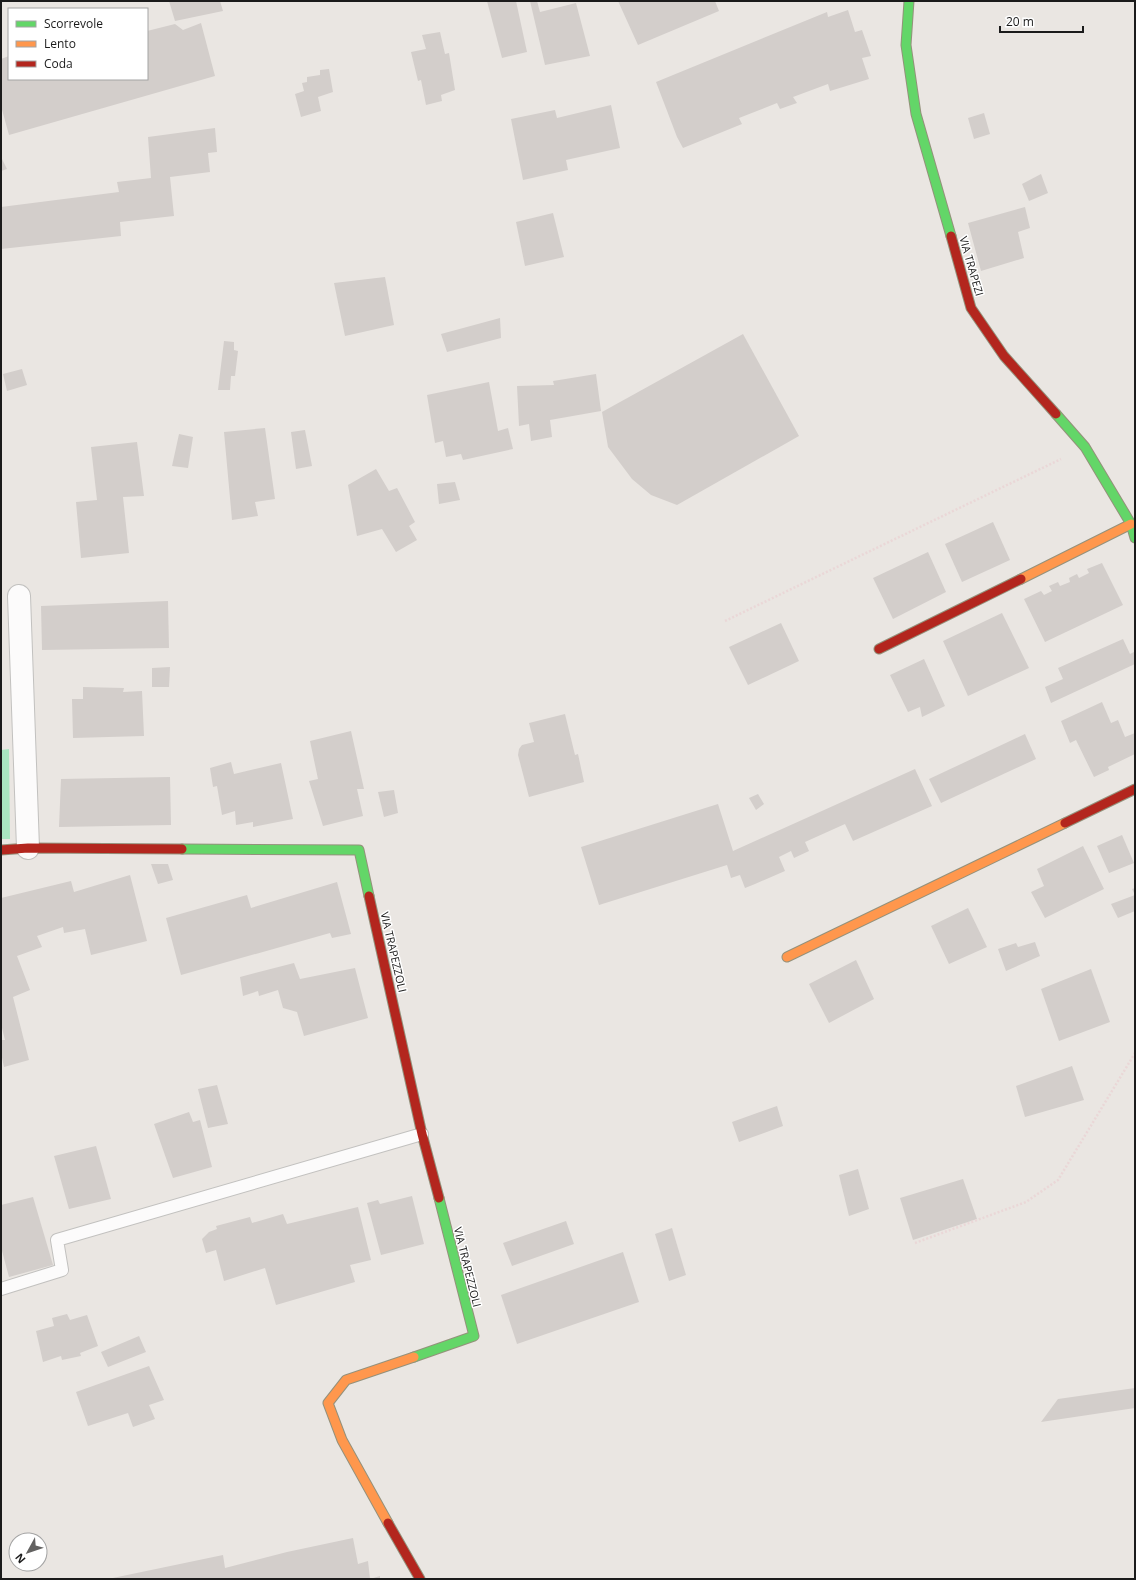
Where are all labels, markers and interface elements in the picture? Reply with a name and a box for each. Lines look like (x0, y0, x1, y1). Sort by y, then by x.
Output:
legend (8, 8, 148, 80)
scale bar (1000, 8, 1083, 34)
text: 20 m (1006, 13, 1034, 30)
text: Scorrevole (44, 15, 103, 32)
text: Lento (44, 35, 76, 52)
text: Coda (44, 55, 73, 72)
street label: VIA TRAPEZI (956, 234, 988, 298)
street label: VIA TRAPEZZOLI (377, 910, 411, 994)
street label: VIA TRAPEZZOLI (451, 1225, 485, 1309)
north arrow (8, 1532, 48, 1572)
text: N (11, 1550, 29, 1567)

